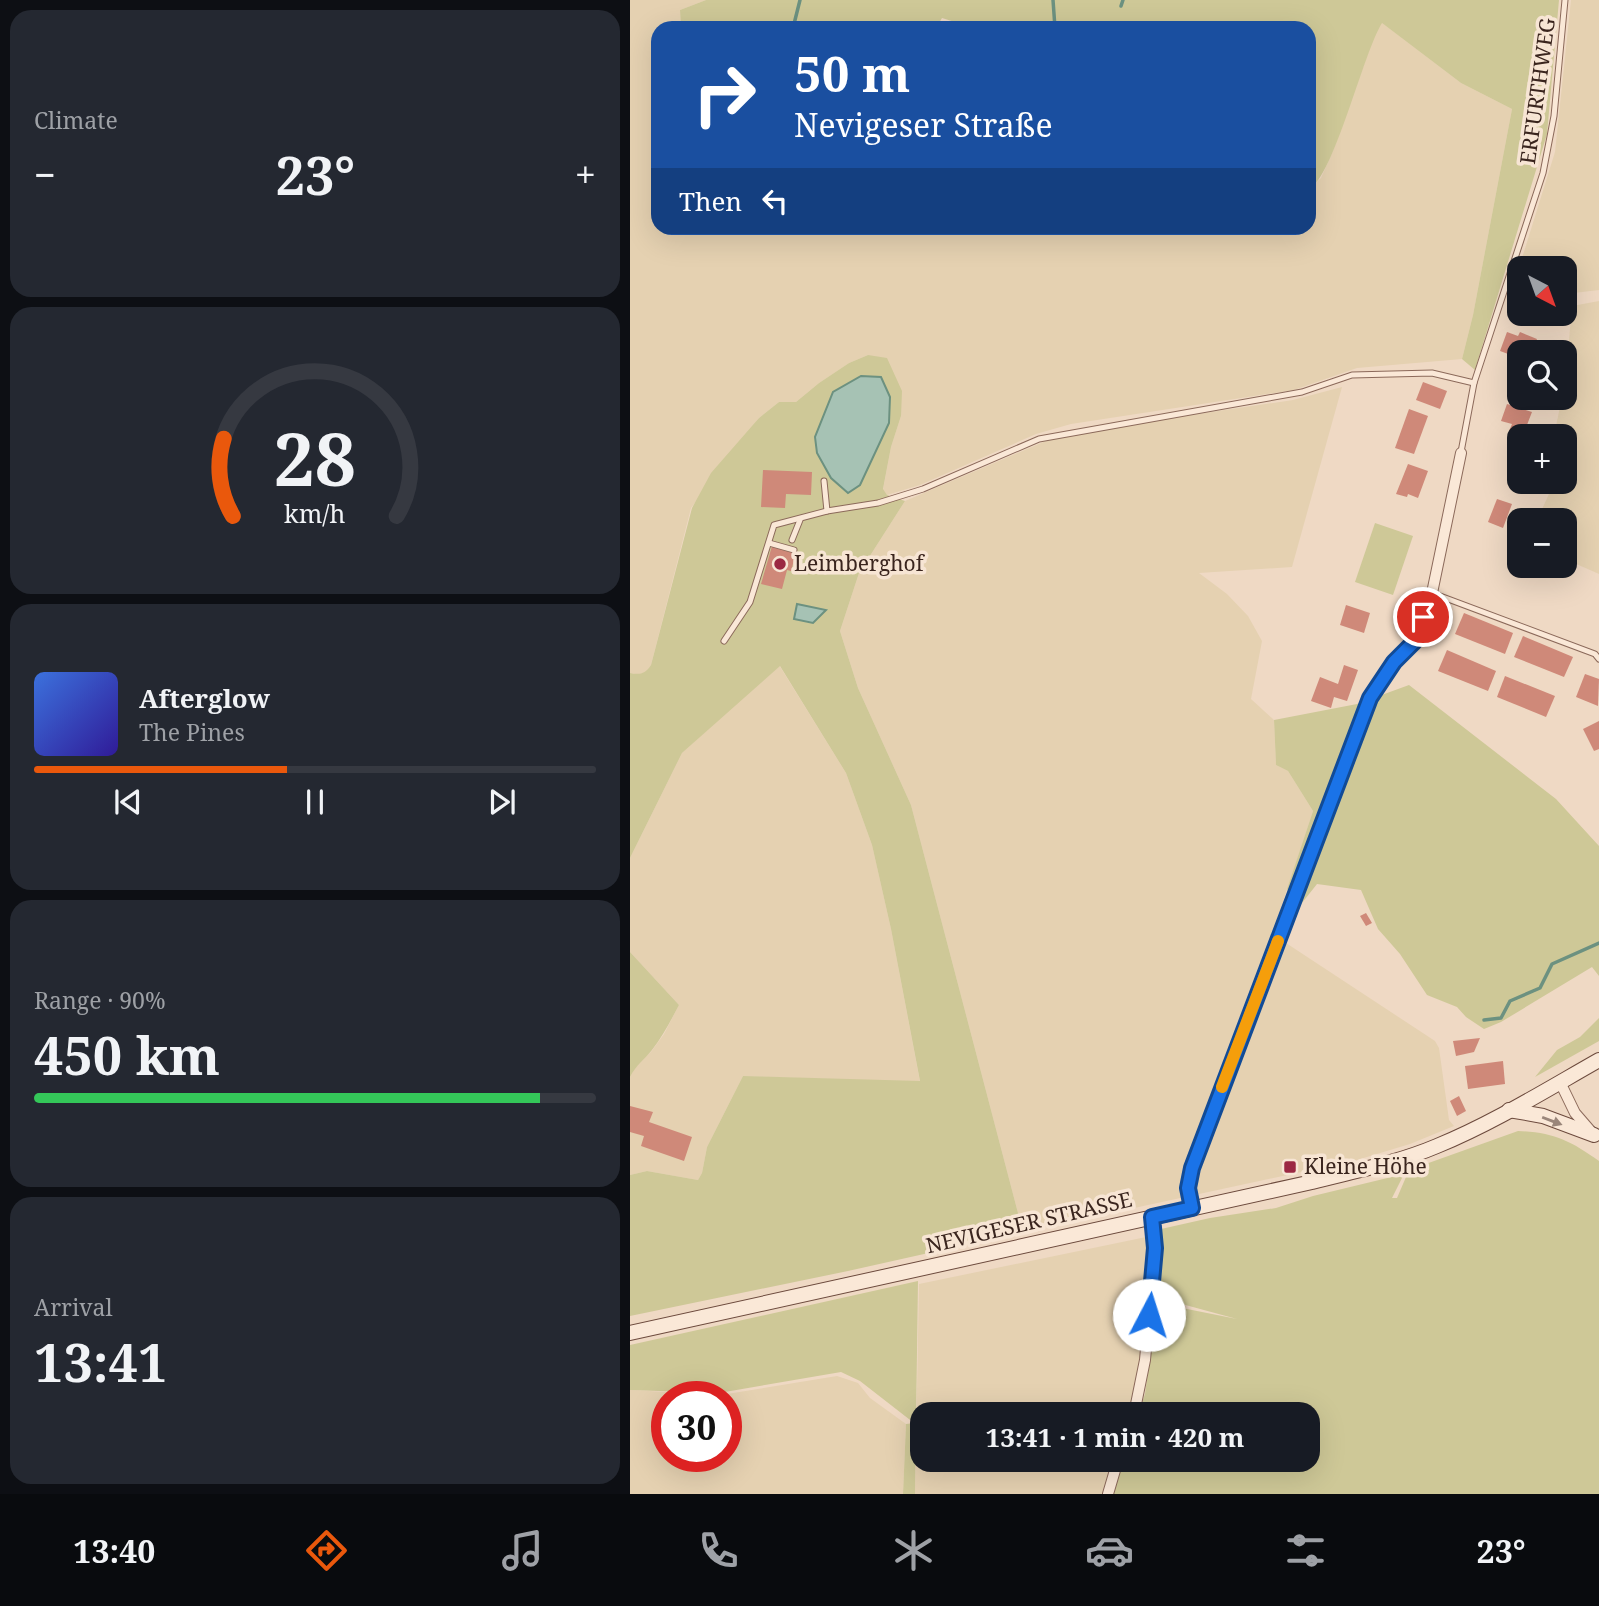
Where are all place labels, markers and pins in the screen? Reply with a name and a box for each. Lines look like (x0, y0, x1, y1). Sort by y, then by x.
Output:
place label: Leimberghof (794, 549, 926, 577)
marker: Leimberghof (772, 556, 788, 572)
pin (1393, 587, 1453, 647)
place label: Kleine Höhe (1304, 1152, 1427, 1180)
marker: Kleine Höhe (1282, 1159, 1298, 1175)

